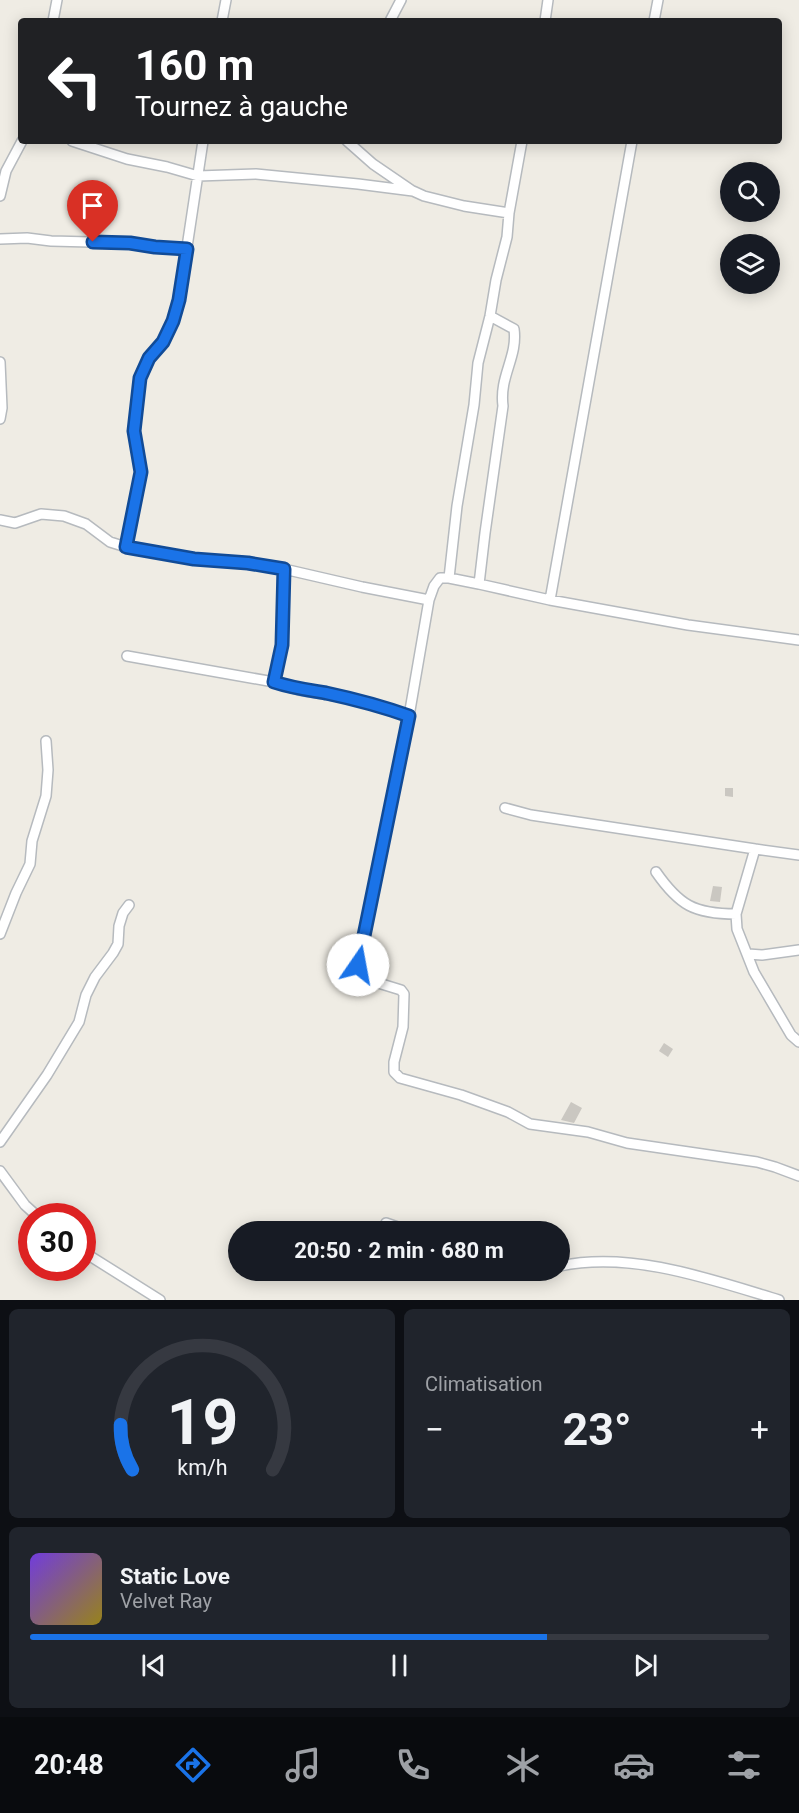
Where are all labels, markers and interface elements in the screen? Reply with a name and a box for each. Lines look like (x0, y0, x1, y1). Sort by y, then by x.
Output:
text: 160 m (135, 41, 254, 90)
icon: left (36, 42, 114, 120)
text: Tournez à gauche (135, 91, 348, 123)
map controls (720, 162, 780, 294)
button: search (720, 162, 780, 222)
pin (67, 180, 118, 242)
icon: arrive (76, 189, 109, 222)
button: layers (720, 234, 780, 294)
position arrow (326, 933, 390, 997)
speed limit sign: 30 (18, 1203, 96, 1281)
text: 20:50 · 2 min · 680 m (294, 1238, 504, 1263)
text: Climatisation (425, 1372, 543, 1396)
text: 19 (166, 1386, 238, 1459)
text: 23° (562, 1403, 632, 1456)
text: − (425, 1410, 444, 1449)
text: + (750, 1410, 769, 1449)
text: km/h (177, 1456, 227, 1481)
text: Static Love (120, 1564, 230, 1589)
text: Velvet Ray (120, 1589, 212, 1613)
icon: previous (137, 1649, 170, 1682)
icon: pause (383, 1649, 416, 1682)
icon: next (629, 1649, 662, 1682)
icon: directions (172, 1744, 214, 1786)
icon: music (282, 1744, 324, 1786)
icon: phone (392, 1744, 434, 1786)
icon: climate (502, 1744, 544, 1786)
icon: car (613, 1744, 655, 1786)
icon: filters (723, 1744, 765, 1786)
text: 20:48 (34, 1749, 104, 1781)

